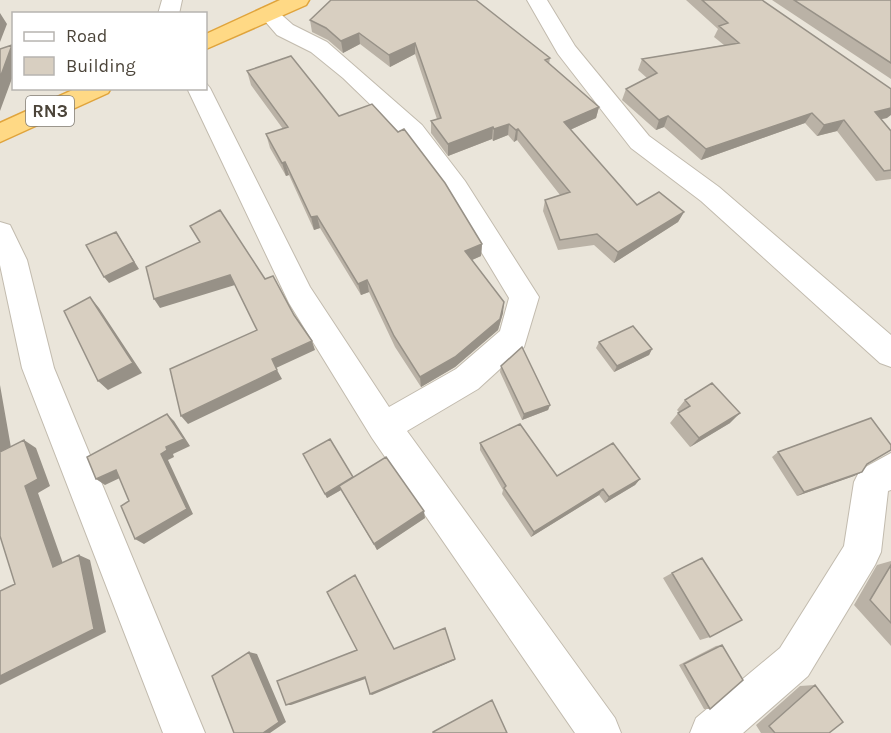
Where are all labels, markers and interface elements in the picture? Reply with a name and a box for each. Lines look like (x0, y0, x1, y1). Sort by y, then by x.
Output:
legend (12, 12, 207, 90)
text: Road (66, 25, 107, 47)
text: Building (66, 55, 136, 77)
road number: RN3 (26, 96, 74, 126)

